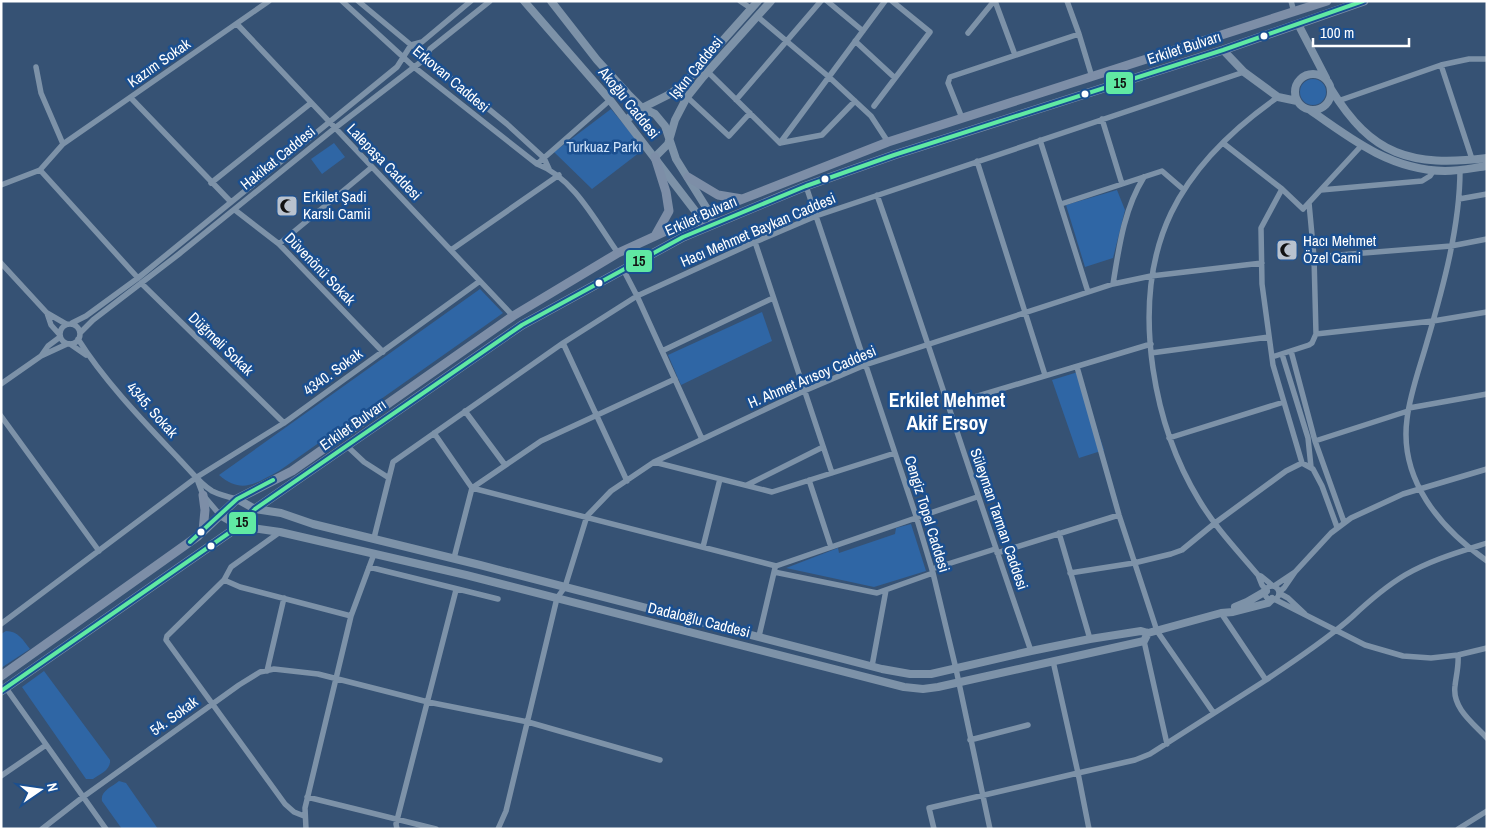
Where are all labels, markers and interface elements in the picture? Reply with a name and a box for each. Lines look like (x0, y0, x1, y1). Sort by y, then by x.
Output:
scale bar (1313, 15, 1409, 47)
text: 100 m (1320, 22, 1354, 43)
street label: Erkilet Bulvarı (1144, 26, 1223, 69)
unlabelled marker (1259, 31, 1269, 41)
street label: Işkın Caddesi (664, 32, 727, 104)
street label: Kazım Sokak (123, 33, 195, 92)
street label: Erkovan Caddesi (408, 40, 494, 117)
street label: Akoğlu Caddesi (593, 62, 665, 143)
line badge: 15 (1105, 71, 1134, 95)
text: 15 (1114, 74, 1127, 92)
unlabelled marker (1080, 89, 1090, 99)
street label: Lalepaşa Caddesi (342, 119, 426, 205)
street label: Hakikat Caddesi (236, 121, 320, 194)
park label: Turkuaz Parkı (566, 136, 642, 157)
unlabelled marker (820, 174, 830, 184)
place label: Erkilet Şadi Karslı Camii (303, 186, 371, 224)
street label: Hacı Mehmet Baykan Caddesi (677, 187, 839, 272)
street label: Erkilet Bulvarı (662, 190, 740, 241)
mosque icon: Erkilet Şadi Karslı Camii (275, 194, 299, 218)
street label: Düvenönü Sokak (280, 228, 361, 310)
place label: Hacı Mehmet Özel Cami (1303, 230, 1377, 268)
mosque icon: Hacı Mehmet Özel Cami (1275, 238, 1299, 262)
line badge: 15 (625, 249, 653, 273)
text: 15 (633, 252, 646, 270)
unlabelled marker (594, 278, 604, 288)
street label: Düğmeli Sokak (184, 307, 259, 381)
street label: H. Ahmet Arısoy Caddesi (744, 340, 879, 413)
street label: 4340. Sokak (299, 343, 367, 400)
street label: 4345. Sokak (122, 377, 184, 443)
district label: Erkilet Mehmet Akif Ersoy (889, 386, 1006, 436)
street label: Erkilet Bulvarı (315, 394, 390, 455)
street label: Süleyman Tarman Caddesi (965, 445, 1034, 592)
street label: Cengiz Topel Caddesi (900, 453, 955, 575)
line badge: 15 (228, 511, 257, 535)
text: 15 (236, 513, 249, 531)
unlabelled marker (196, 527, 206, 537)
unlabelled marker (206, 541, 216, 551)
street label: Dadaloğlu Caddesi (646, 597, 752, 642)
street label: 54. Sokak (145, 691, 203, 740)
north arrow (15, 765, 65, 815)
text: N (43, 781, 62, 793)

